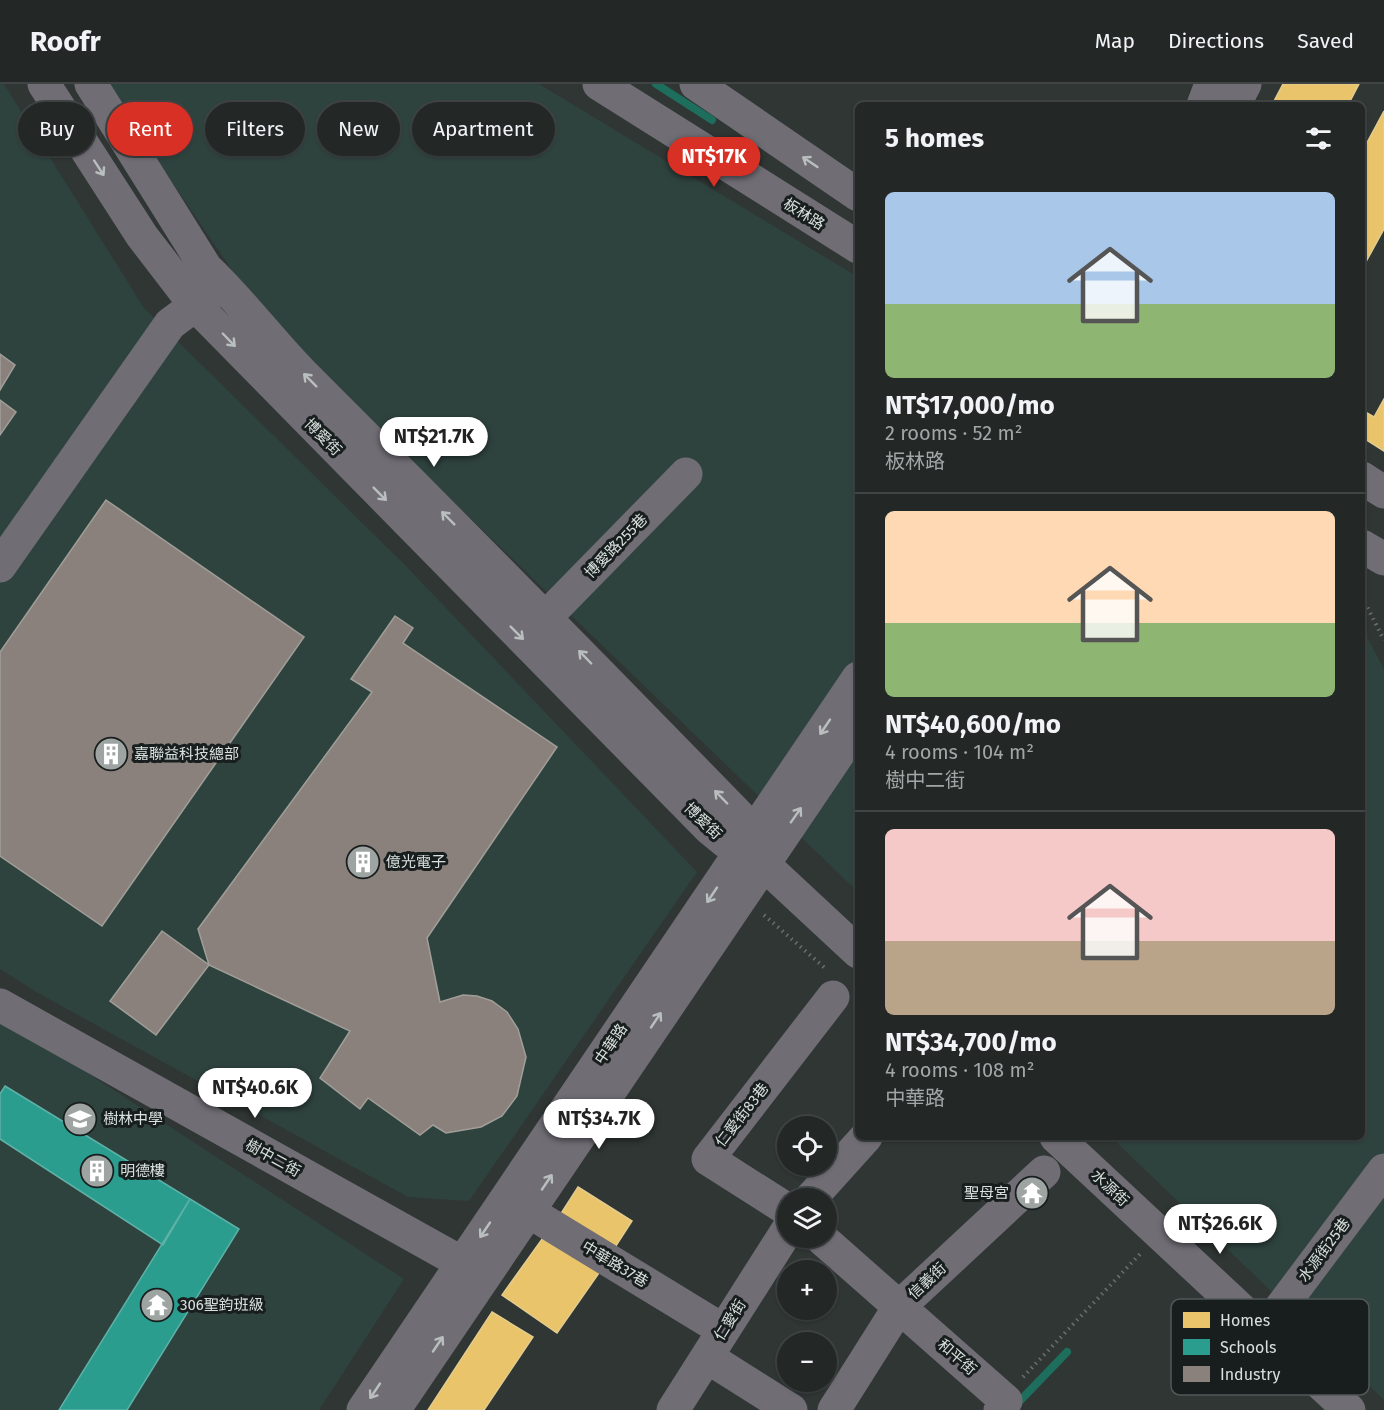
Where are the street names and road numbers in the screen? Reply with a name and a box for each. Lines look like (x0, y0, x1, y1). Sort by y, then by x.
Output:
street label: 板林路 (780, 194, 828, 234)
street label: 博愛街 (301, 415, 345, 459)
street label: 博愛路255巷 (581, 510, 651, 582)
street label: 博愛街 (681, 799, 725, 843)
street label: 中華路 (591, 1020, 631, 1068)
street label: 仁愛街83巷 (712, 1080, 772, 1150)
street label: 樹中二街 (242, 1136, 304, 1180)
street label: 水源街 (1087, 1166, 1133, 1210)
street label: 水源街25巷 (1294, 1215, 1354, 1285)
street label: 中華路37巷 (579, 1237, 651, 1291)
street label: 信義街 (904, 1259, 950, 1303)
street label: 仁愛街 (710, 1296, 750, 1344)
street label: 和平街 (934, 1335, 980, 1379)

